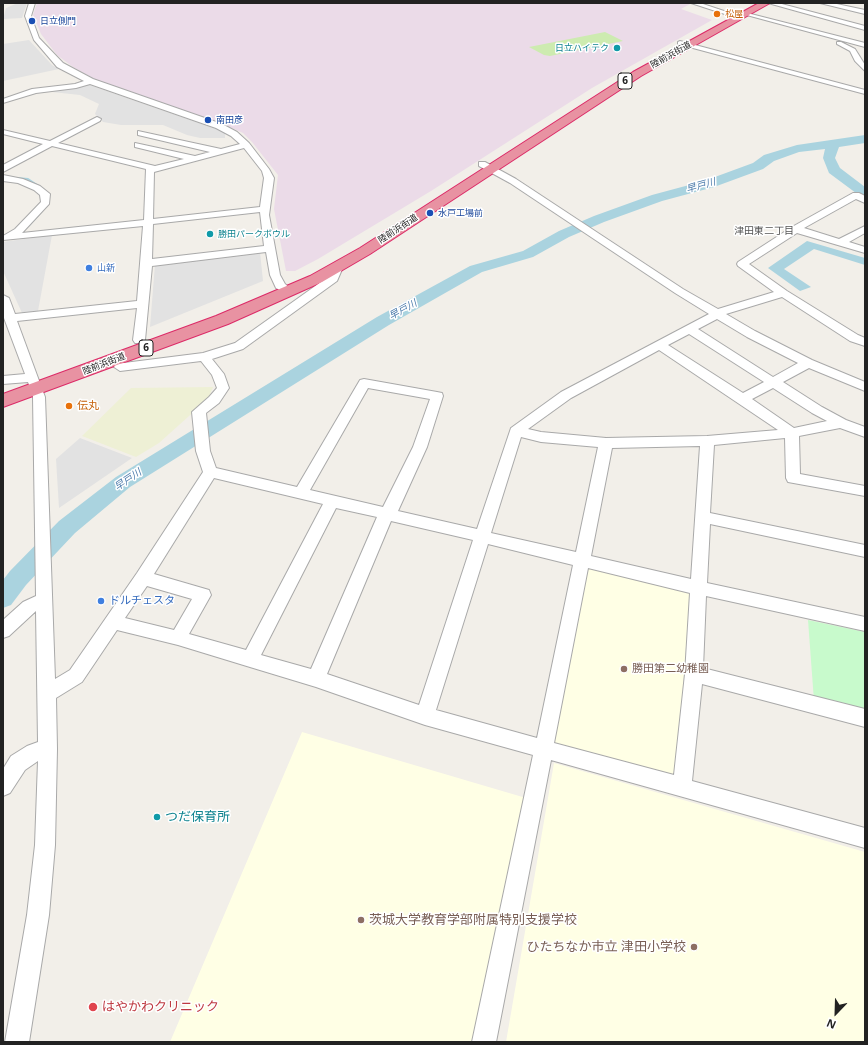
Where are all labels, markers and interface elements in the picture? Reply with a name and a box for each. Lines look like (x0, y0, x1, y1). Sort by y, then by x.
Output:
marker: 松屋 (712, 9, 722, 19)
place label: 松屋 (725, 9, 743, 19)
marker: 日立側門 (27, 16, 37, 26)
place label: 日立側門 (40, 16, 76, 26)
street label: 陸前浜街道 (649, 39, 693, 71)
place label: 日立ハイテク (555, 43, 609, 53)
marker: 日立ハイテク (612, 43, 622, 53)
road number: 6 (618, 73, 632, 89)
marker: 南田彦 (203, 115, 213, 125)
place label: 南田彦 (216, 115, 243, 125)
water label: 早戸川 (685, 176, 717, 196)
marker: 水戸工場前 (425, 208, 435, 218)
place label: 水戸工場前 (438, 208, 483, 218)
street label: 陸前浜街道 (376, 212, 420, 246)
district label: 津田東二丁目 (734, 225, 794, 237)
marker: 勝田パークボウル (205, 229, 215, 239)
place label: 勝田パークボウル (218, 229, 290, 239)
marker: 山新 (84, 263, 94, 273)
place label: 山新 (97, 263, 115, 273)
water label: 早戸川 (387, 297, 419, 323)
road number: 6 (139, 340, 153, 356)
street label: 陸前浜街道 (81, 351, 127, 377)
place label: 伝丸 (77, 399, 99, 413)
marker: 伝丸 (64, 401, 74, 411)
water label: 早戸川 (112, 467, 144, 493)
place label: ドルチェスタ (109, 594, 175, 608)
marker: ドルチェスタ (96, 596, 106, 606)
place label: 勝田第二幼稚園 (632, 662, 709, 676)
marker: 勝田第二幼稚園 (619, 664, 629, 674)
place label: つだ保育所 (165, 809, 230, 825)
marker: つだ保育所 (152, 812, 162, 822)
place label: 茨城大学教育学部附属特別支援学校 (369, 912, 577, 928)
marker: 茨城大学教育学部附属特別支援学校 (356, 915, 366, 925)
place label: ひたちなか市立 津田小学校 (527, 939, 686, 955)
marker: ひたちなか市立 津田小学校 (689, 942, 699, 952)
north arrow (816, 993, 856, 1033)
place label: はやかわクリニック (102, 999, 219, 1015)
marker: はやかわクリニック (87, 1001, 99, 1013)
text: N (824, 1016, 838, 1033)

